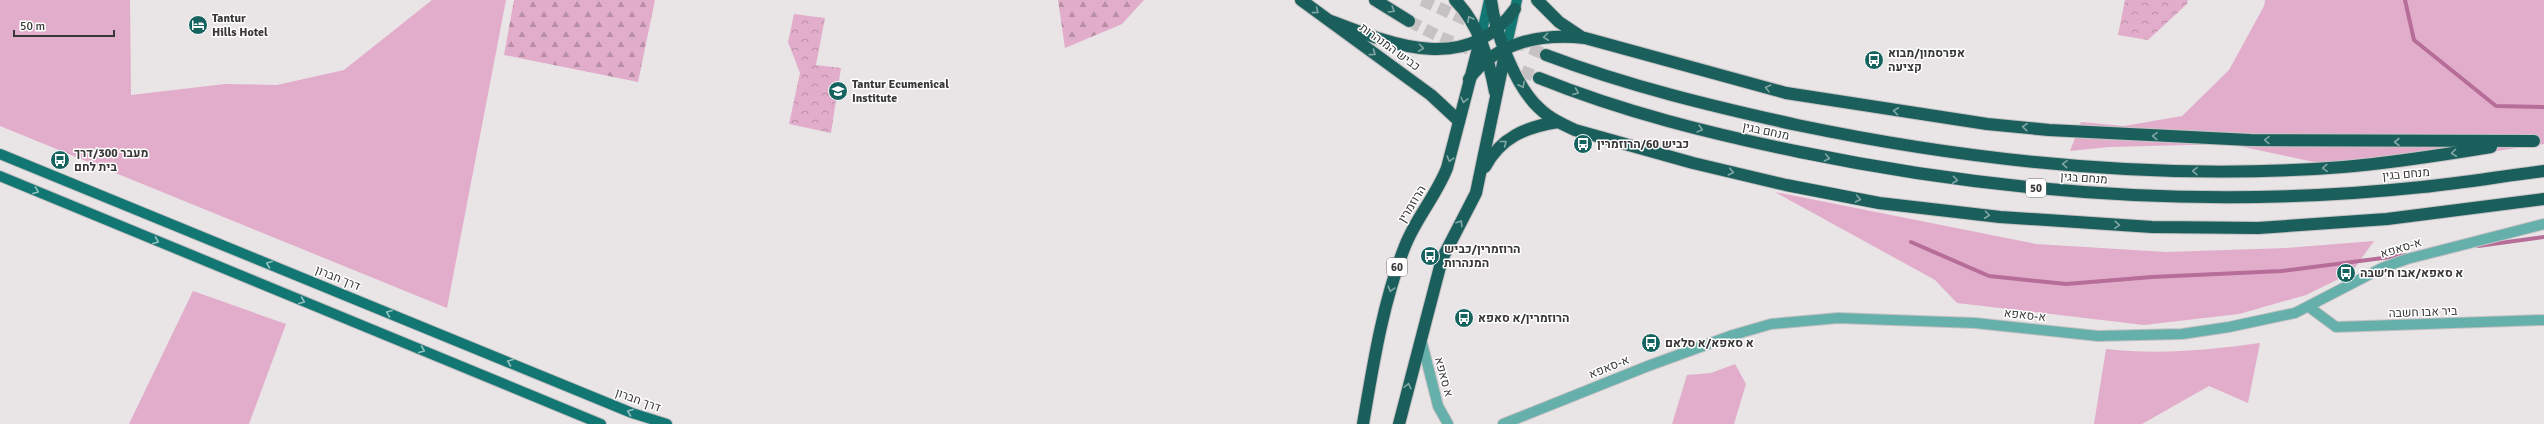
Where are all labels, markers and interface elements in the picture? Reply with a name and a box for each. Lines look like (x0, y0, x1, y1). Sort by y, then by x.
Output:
one-way arrow (1312, 6, 1319, 14)
one-way arrow (1388, 6, 1395, 13)
place label: Tantur Hills Hotel (212, 11, 268, 40)
scale bar (14, 12, 114, 38)
hotel icon: Tantur Hills Hotel (187, 14, 209, 36)
one-way arrow (1467, 16, 1474, 23)
text: 50 m (20, 19, 45, 34)
street label: כביש המנהרות (1356, 20, 1423, 75)
one-way arrow (1543, 32, 1549, 41)
one-way arrow (1418, 43, 1425, 52)
place label: אפרסמון/מבוא קציעה (1888, 46, 1965, 75)
one-way arrow (1369, 48, 1376, 55)
bus stop icon: אפרסמון/מבוא קציעה (1863, 49, 1885, 71)
place label: Tantur Ecumenical Institute (852, 77, 949, 106)
school or university icon: Tantur Ecumenical Institute (827, 80, 849, 102)
one-way arrow (1517, 80, 1524, 88)
one-way arrow (1765, 84, 1772, 93)
one-way arrow (1572, 88, 1579, 96)
one-way arrow (1460, 97, 1468, 103)
one-way arrow (1893, 107, 1899, 116)
street label: מנחם בגין (1741, 119, 1791, 144)
one-way arrow (2022, 123, 2028, 132)
one-way arrow (1697, 124, 1704, 133)
one-way arrow (2152, 132, 2158, 140)
bus stop icon: כביש 60/הרוזמרין (1572, 133, 1594, 155)
one-way arrow (2264, 136, 2270, 144)
place label: כביש 60/הרוזמרין (1597, 137, 1689, 152)
one-way arrow (2394, 138, 2400, 146)
one-way arrow (1499, 141, 1506, 148)
place label: מעבר 300/דרך בית לחם (74, 146, 148, 175)
one-way arrow (2451, 148, 2457, 157)
bus stop icon: מעבר 300/דרך בית לחם (49, 149, 71, 171)
one-way arrow (1824, 153, 1830, 161)
one-way arrow (1446, 155, 1455, 162)
one-way arrow (2062, 160, 2068, 169)
one-way arrow (2322, 164, 2328, 172)
street label: מנחם בגין (2382, 165, 2430, 184)
one-way arrow (2192, 166, 2198, 175)
one-way arrow (1728, 167, 1734, 175)
street label: מנחם בגין (2060, 169, 2108, 188)
one-way arrow (1952, 175, 1958, 184)
road number: 50 (2026, 179, 2046, 197)
street label: הרוזמרין (1395, 183, 1430, 226)
one-way arrow (32, 186, 40, 194)
one-way arrow (1855, 194, 1861, 202)
one-way arrow (1984, 211, 1990, 220)
one-way arrow (1456, 220, 1463, 227)
one-way arrow (2114, 220, 2120, 229)
street label: א-סאפא (2379, 235, 2424, 262)
one-way arrow (153, 236, 160, 244)
place label: הרוזמרין/כביש המנהרות (1444, 242, 1521, 271)
bus stop icon: הרוזמרין/כביש המנהרות (1419, 245, 1441, 267)
road number: 60 (1387, 258, 1407, 276)
one-way arrow (266, 261, 274, 269)
bus stop icon: א סאפא/אבו ח׳שבה (2335, 262, 2357, 284)
street label: דרך חברון (313, 263, 363, 294)
place label: א סאפא/אבו ח׳שבה (2360, 266, 2463, 281)
one-way arrow (1387, 285, 1396, 292)
one-way arrow (298, 296, 306, 304)
street label: ביר אבו חשבה (2388, 304, 2458, 321)
street label: א-סאפא (2003, 306, 2047, 325)
bus stop icon: הרוזמרין/א סאפא (1453, 307, 1475, 329)
one-way arrow (386, 310, 393, 318)
place label: הרוזמרין/א סאפא (1478, 311, 1569, 326)
bus stop icon: א סאפא/א סלאם (1640, 332, 1662, 354)
place label: א סאפא/א סלאם (1665, 336, 1754, 351)
one-way arrow (419, 346, 426, 354)
street label: א-סאפא (1587, 352, 1632, 382)
street label: א סאפא (1431, 355, 1456, 399)
one-way arrow (506, 359, 513, 367)
one-way arrow (1403, 383, 1412, 390)
street label: דרך חברון (613, 385, 663, 416)
one-way arrow (627, 408, 634, 416)

